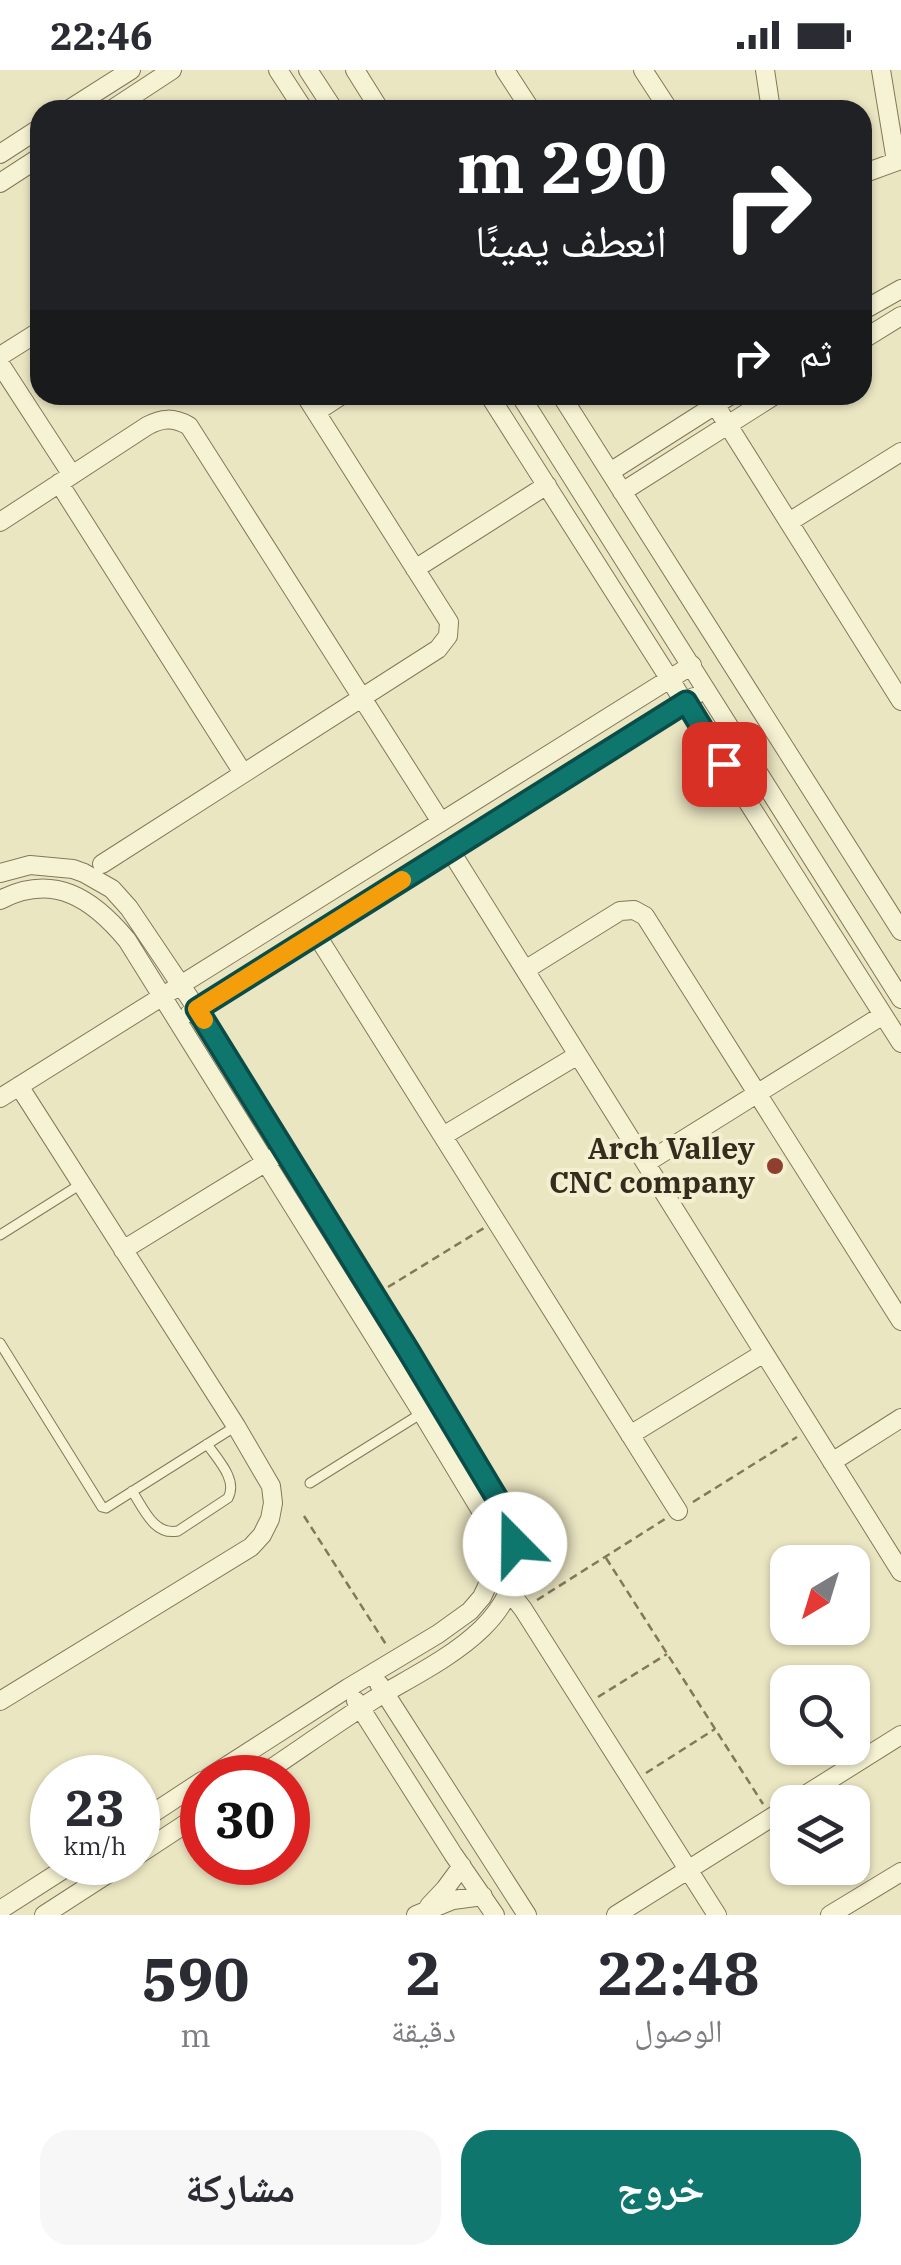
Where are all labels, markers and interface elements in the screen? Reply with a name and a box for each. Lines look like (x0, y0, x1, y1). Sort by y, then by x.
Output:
text: 22:46 (50, 11, 153, 60)
text: 290 m (457, 121, 667, 212)
icon: right (702, 140, 832, 270)
text: انعطف يمينًا (475, 211, 667, 269)
text: ثم (799, 327, 832, 376)
icon: right (724, 330, 779, 385)
pin (682, 722, 767, 807)
icon: arrive (697, 737, 752, 792)
place label: Arch Valley CNC company (549, 1128, 755, 1201)
marker: Arch Valley CNC company (764, 1155, 786, 1177)
position arrow (463, 1492, 567, 1596)
north arrow (770, 1545, 870, 1645)
map controls (770, 1545, 870, 1885)
button: search (770, 1665, 870, 1765)
speed limit sign: 30 (180, 1755, 310, 1885)
text: 23 (65, 1775, 125, 1840)
button: layers (770, 1785, 870, 1885)
text: km/h (63, 1829, 127, 1862)
text: 2 (405, 1933, 441, 2012)
text: 22:48 (597, 1933, 760, 2012)
text: 590 (141, 1939, 249, 2018)
text: دقيقة (391, 2009, 456, 2051)
text: الوصول (634, 2009, 723, 2051)
text: m (180, 2014, 211, 2056)
button: مشاركة (40, 2130, 441, 2245)
button: خروج (461, 2130, 861, 2245)

